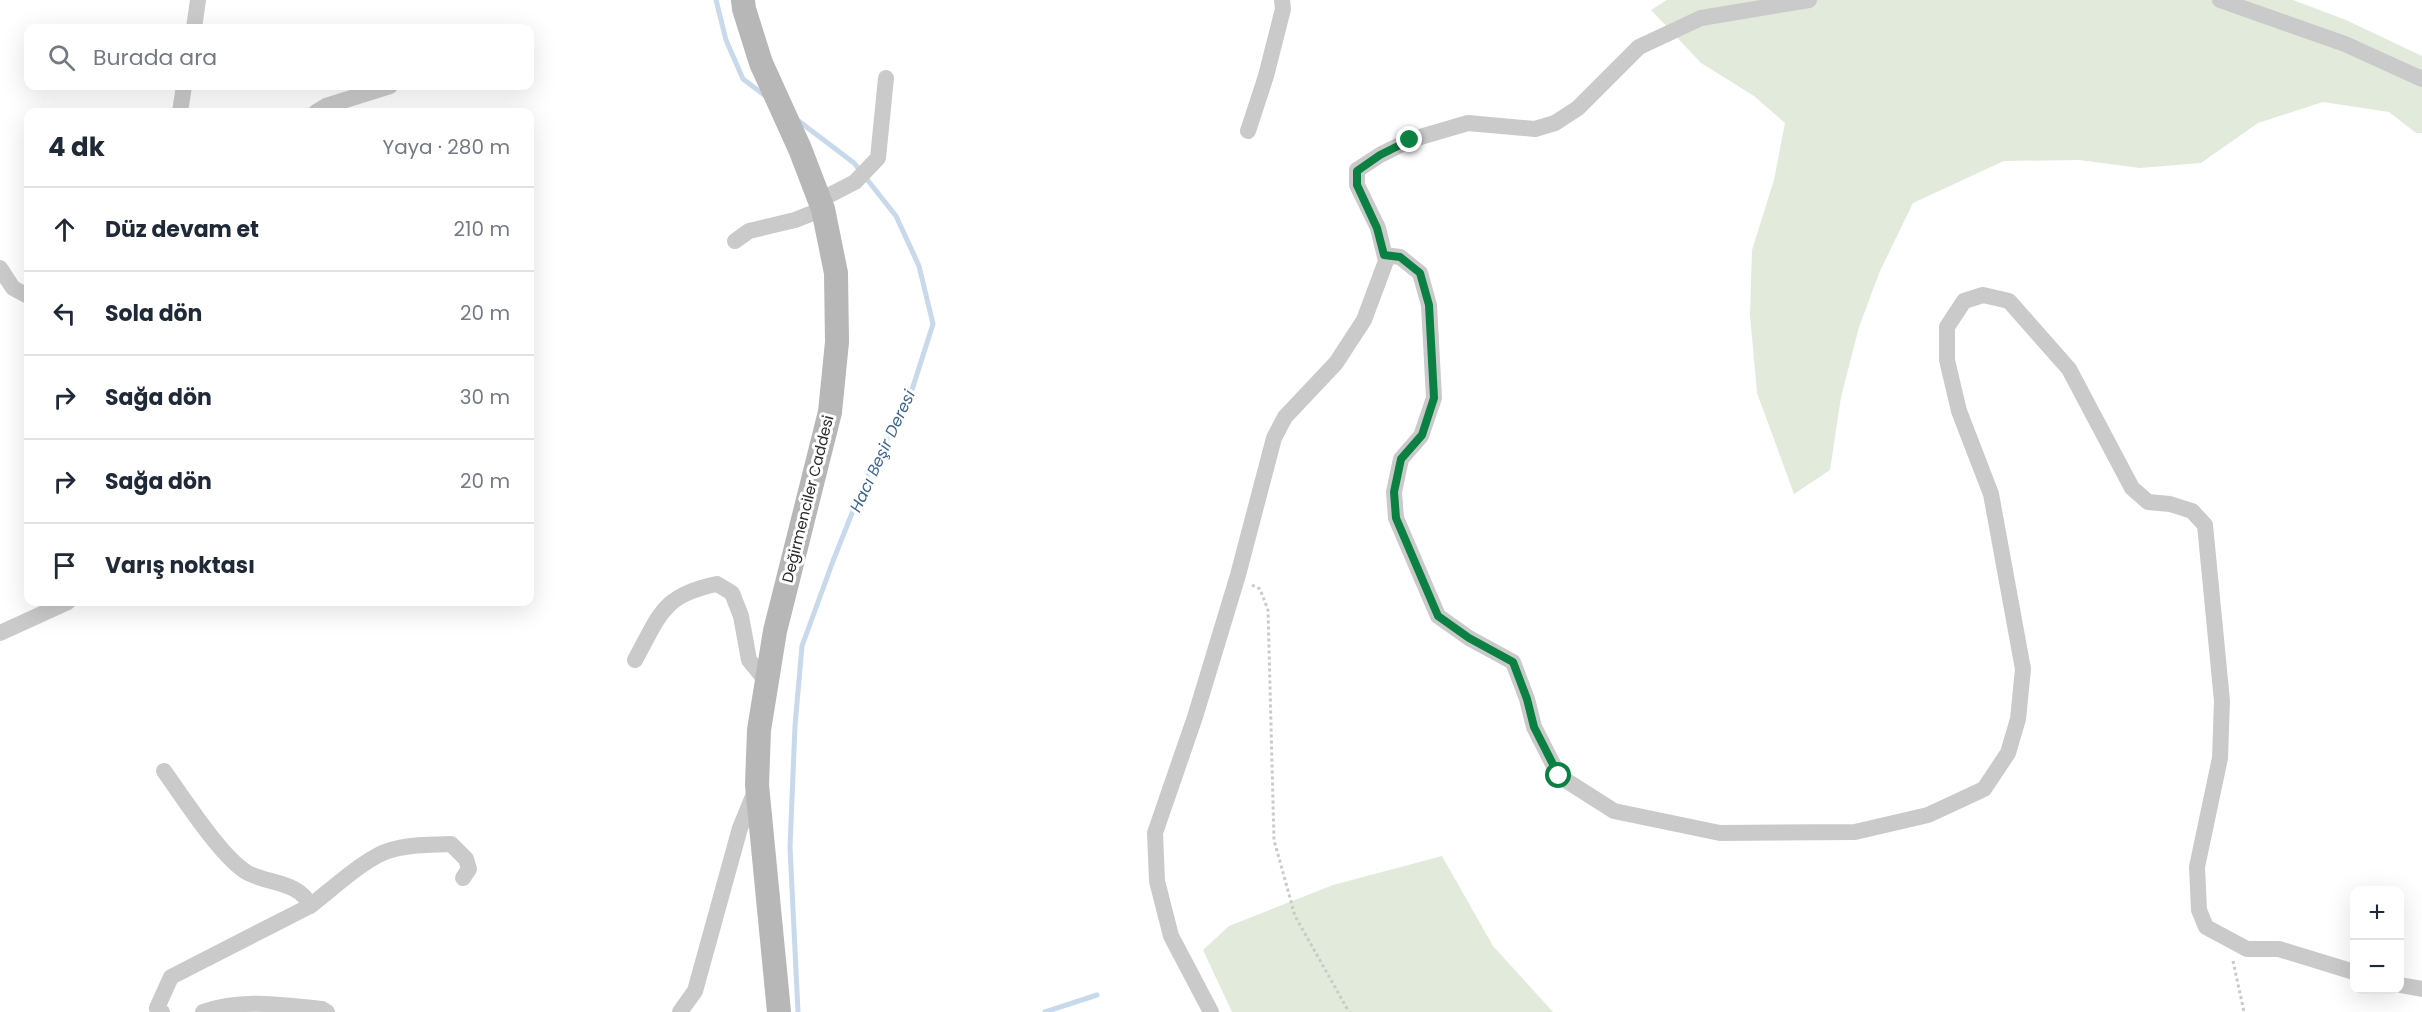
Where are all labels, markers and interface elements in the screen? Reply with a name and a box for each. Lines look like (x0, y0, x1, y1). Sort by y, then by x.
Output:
search box (24, 24, 534, 90)
icon: search (45, 41, 78, 74)
text: Burada ara (93, 42, 217, 73)
route end (1396, 126, 1422, 152)
text: 4 dk (48, 129, 105, 165)
text: Yaya · 280 m (382, 133, 510, 161)
icon: ahead (48, 213, 81, 246)
text: Düz devam et (105, 214, 259, 245)
text: 210 m (454, 215, 510, 243)
icon: left (48, 297, 81, 330)
text: Sola dön (105, 298, 202, 329)
text: 20 m (460, 299, 510, 327)
icon: right (48, 381, 81, 414)
text: Sağa dön (105, 382, 212, 413)
text: 30 m (460, 383, 510, 411)
water label: Hacı Beşir Deresi (844, 385, 921, 516)
street label: Değirmenciler Caddesi (777, 413, 838, 585)
icon: right (48, 465, 81, 498)
text: Sağa dön (105, 466, 212, 497)
text: 20 m (460, 467, 510, 495)
icon: arrive (48, 549, 81, 582)
text: Varış noktası (105, 550, 255, 581)
route start (1545, 762, 1571, 788)
map controls (2350, 886, 2404, 994)
button: + (2350, 886, 2404, 940)
button: − (2350, 940, 2404, 994)

